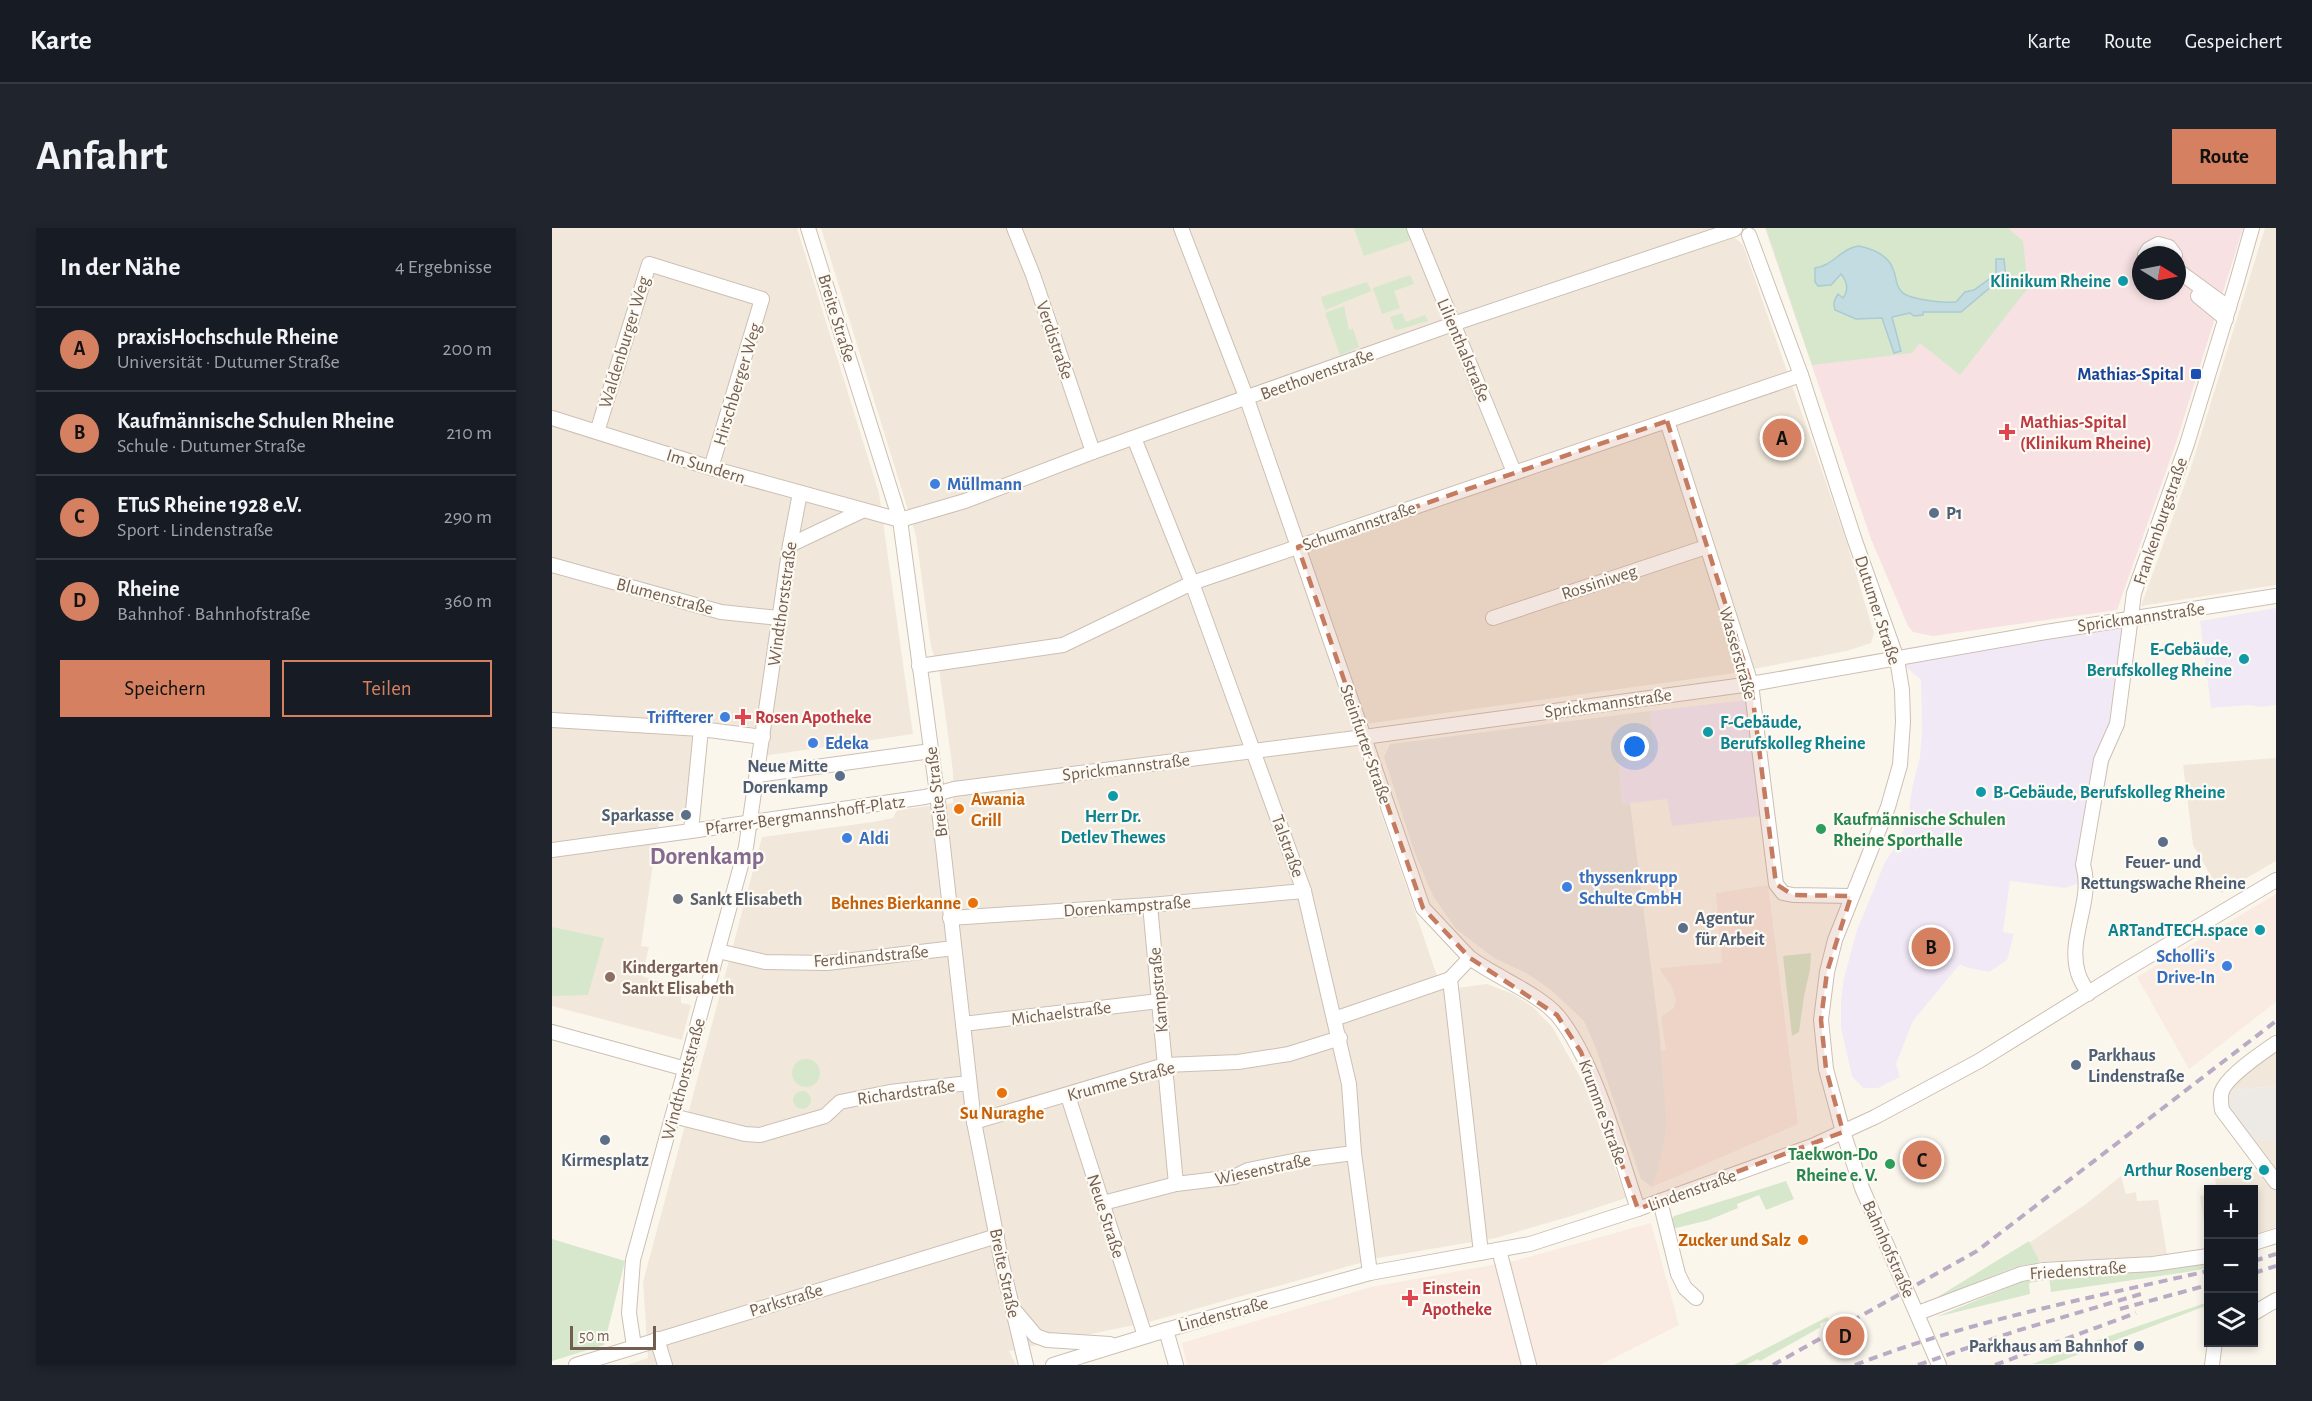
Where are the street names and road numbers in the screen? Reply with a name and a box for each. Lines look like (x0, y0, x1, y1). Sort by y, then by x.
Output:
street label: Breite Straße (814, 272, 858, 365)
street label: Waldenburger Weg (596, 274, 654, 410)
street label: Lilienthalstraße (1433, 296, 1493, 405)
street label: Verdistraße (1032, 299, 1076, 382)
street label: Hirschberger Weg (711, 321, 765, 448)
street label: Beethovenstraße (1258, 346, 1376, 404)
street label: Im Sundern (664, 446, 747, 487)
street label: Frankenburgstraße (2131, 455, 2191, 587)
street label: Schumannstraße (1300, 499, 1419, 555)
street label: Windthorststraße (765, 541, 801, 668)
street label: Dutumer Straße (1851, 554, 1903, 667)
street label: Rossiniweg (1559, 562, 1640, 604)
street label: Blumenstraße (614, 575, 715, 619)
street label: Sprickmannstraße (2076, 600, 2206, 636)
street label: Wasserstraße (1715, 605, 1759, 702)
street label: Steinfurter Straße (1336, 682, 1394, 806)
street label: Sprickmannstraße (1543, 686, 1673, 722)
street label: Breite Straße (923, 746, 951, 838)
street label: Sprickmannstraße (1061, 751, 1191, 785)
street label: Pfarrer-Bergmannshoff-Platz (704, 793, 906, 839)
street label: Talstraße (1267, 813, 1307, 880)
street label: Dorenkampstraße (1063, 894, 1191, 920)
street label: Ferdinandstraße (813, 943, 929, 971)
street label: Kampstraße (1146, 946, 1172, 1034)
street label: Michaelstraße (1010, 999, 1112, 1029)
street label: Windthorststraße (659, 1016, 709, 1142)
street label: Krumme Straße (1575, 1057, 1629, 1167)
street label: Krumme Straße (1065, 1059, 1177, 1105)
street label: Richardstraße (856, 1077, 956, 1109)
street label: Wiesenstraße (1214, 1151, 1313, 1189)
street label: Lindenstraße (1646, 1167, 1739, 1215)
street label: Neue Straße (1083, 1172, 1127, 1261)
street label: Bahnhofstraße (1859, 1198, 1918, 1301)
street label: Breite Straße (986, 1227, 1022, 1320)
street label: Friedenstraße (2029, 1259, 2127, 1283)
street label: Parkstraße (747, 1281, 825, 1321)
street label: Lindenstraße (1176, 1294, 1270, 1336)

